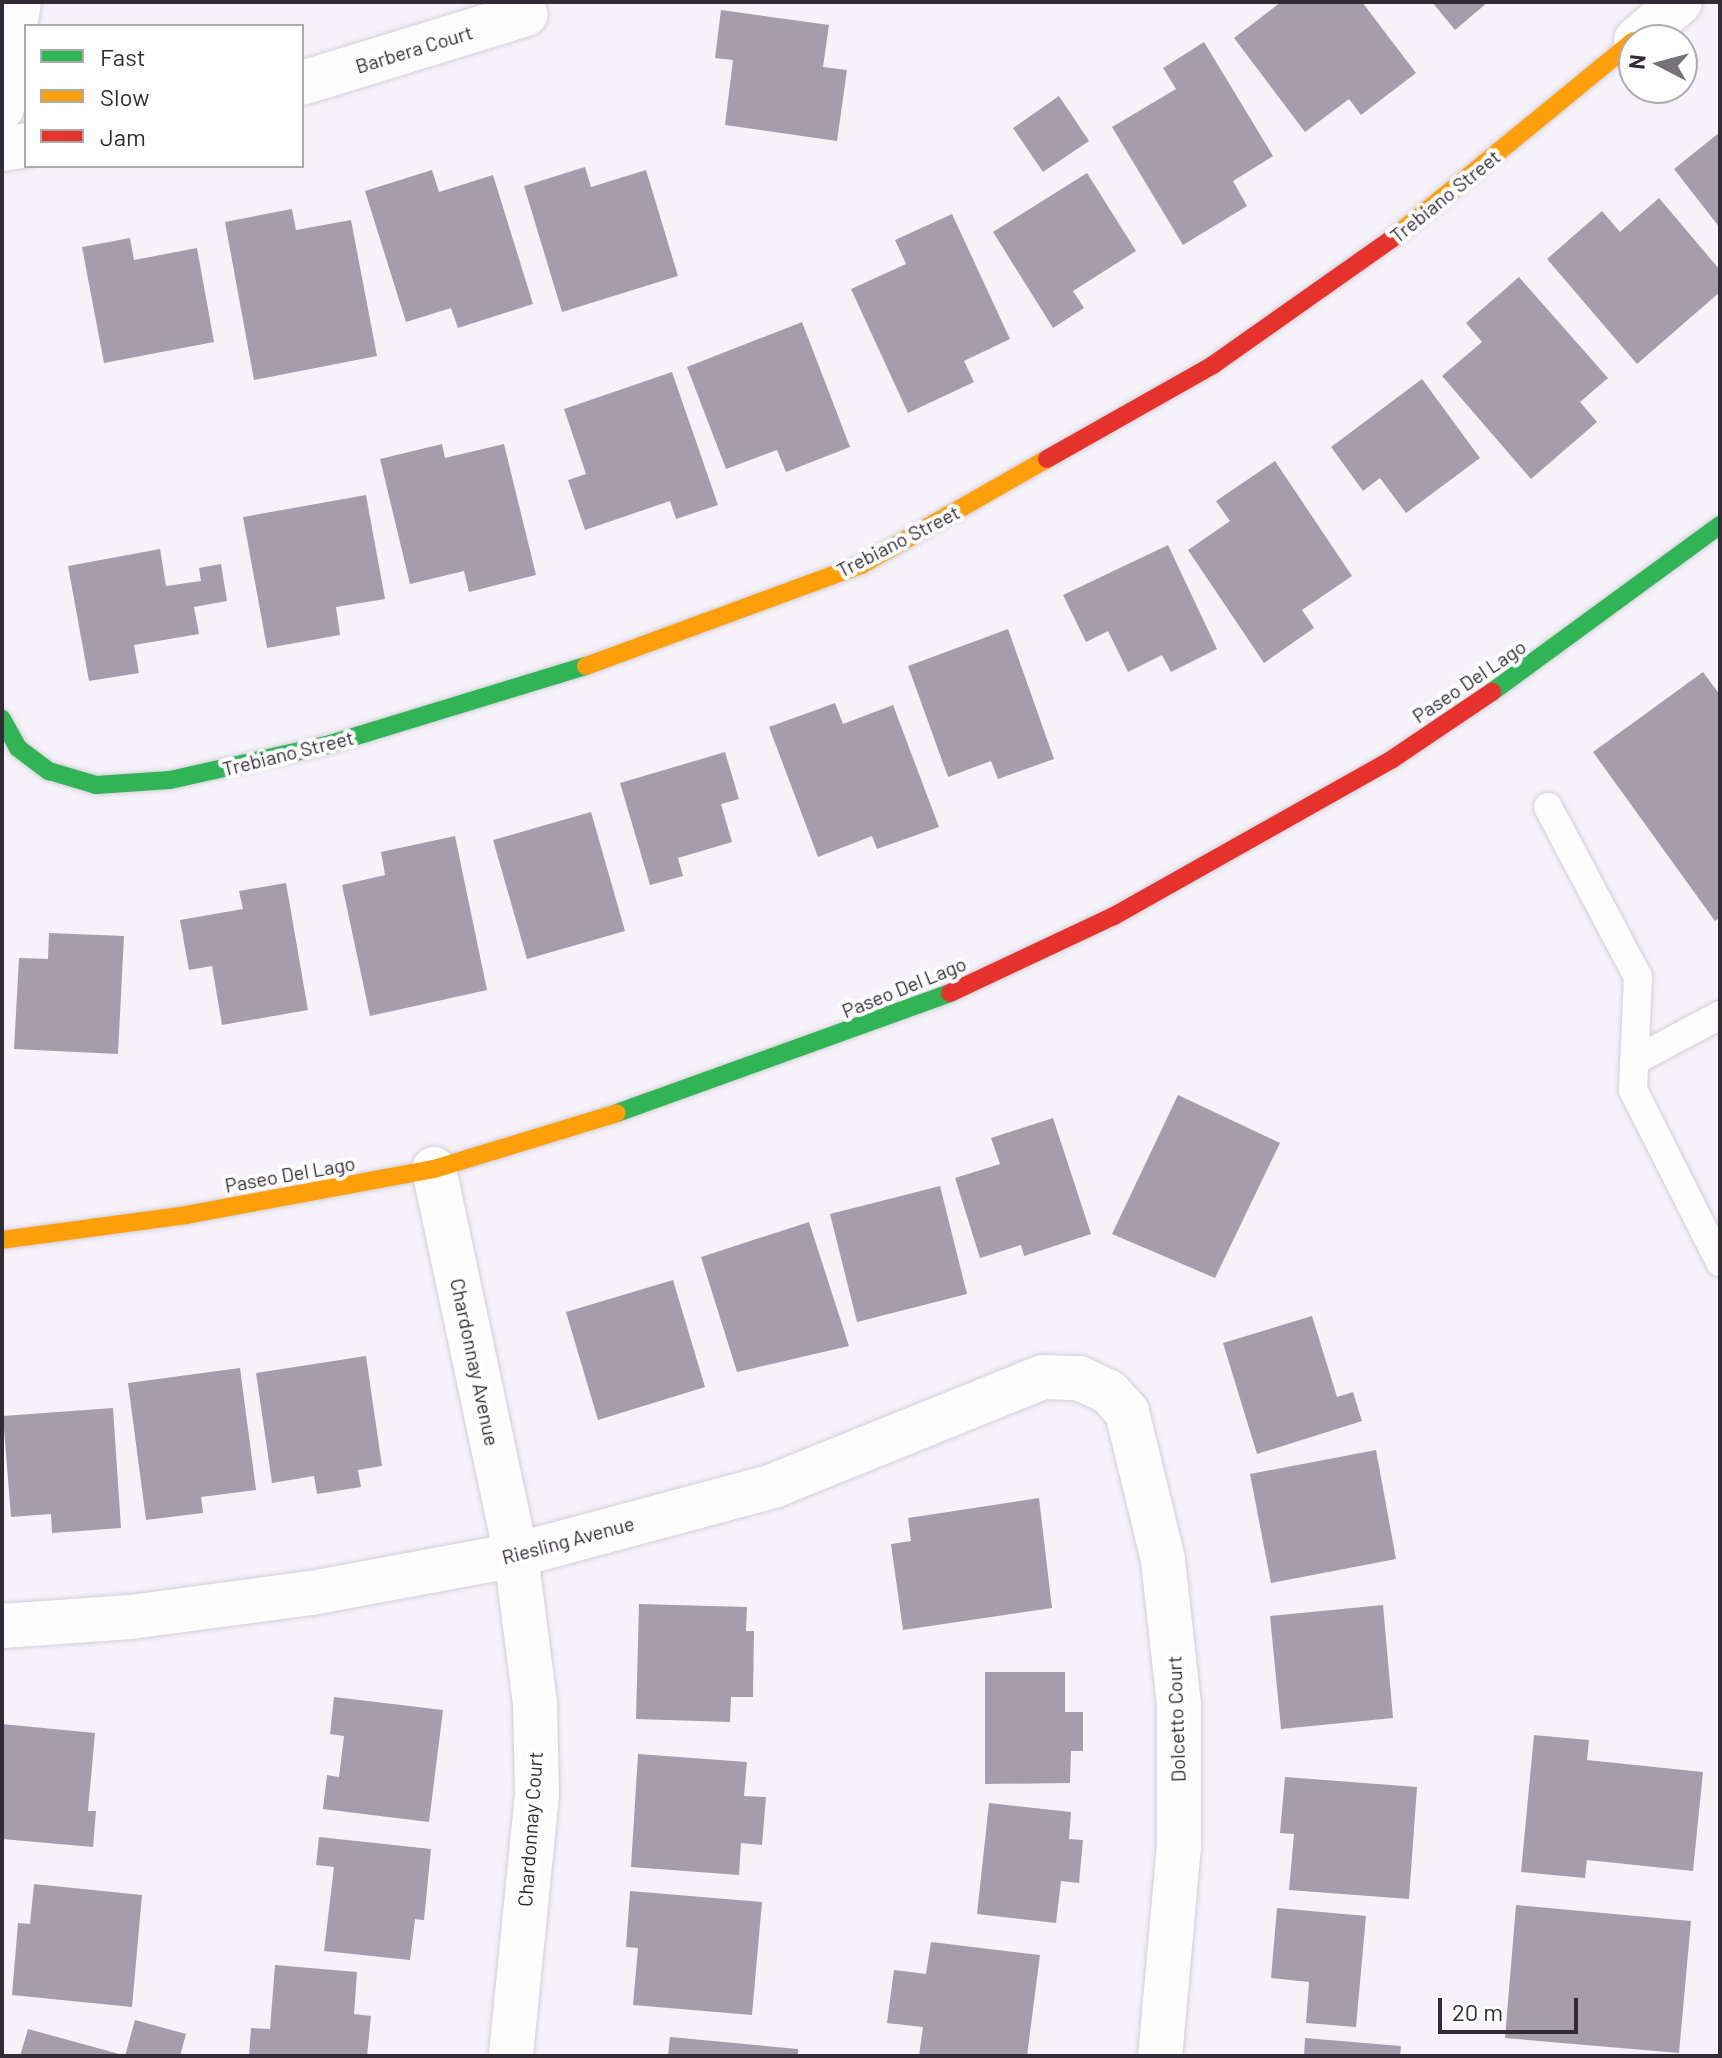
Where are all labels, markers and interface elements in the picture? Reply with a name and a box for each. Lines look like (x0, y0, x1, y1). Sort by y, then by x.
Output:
street label: Barbera Court (352, 20, 476, 78)
legend (24, 24, 304, 168)
north arrow (1618, 24, 1698, 104)
text: Fast (100, 42, 145, 71)
text: N (1622, 53, 1650, 70)
text: Slow (100, 82, 149, 111)
text: Jam (100, 122, 146, 151)
street label: Trebiano Street (1385, 144, 1505, 248)
street label: Trebiano Street (833, 500, 963, 582)
street label: Paseo Del Lago (1408, 634, 1530, 728)
street label: Trebiano Street (220, 725, 356, 781)
street label: Paseo Del Lago (838, 951, 970, 1023)
street label: Paseo Del Lago (223, 1151, 357, 1197)
street label: Chardonnay Avenue (446, 1276, 504, 1448)
street label: Riesling Avenue (499, 1511, 637, 1569)
street label: Dolcetto Court (1162, 1655, 1190, 1783)
street label: Chardonnay Court (513, 1751, 547, 1907)
scale bar (1442, 1982, 1582, 2032)
text: 20 m (1452, 1997, 1503, 2026)

